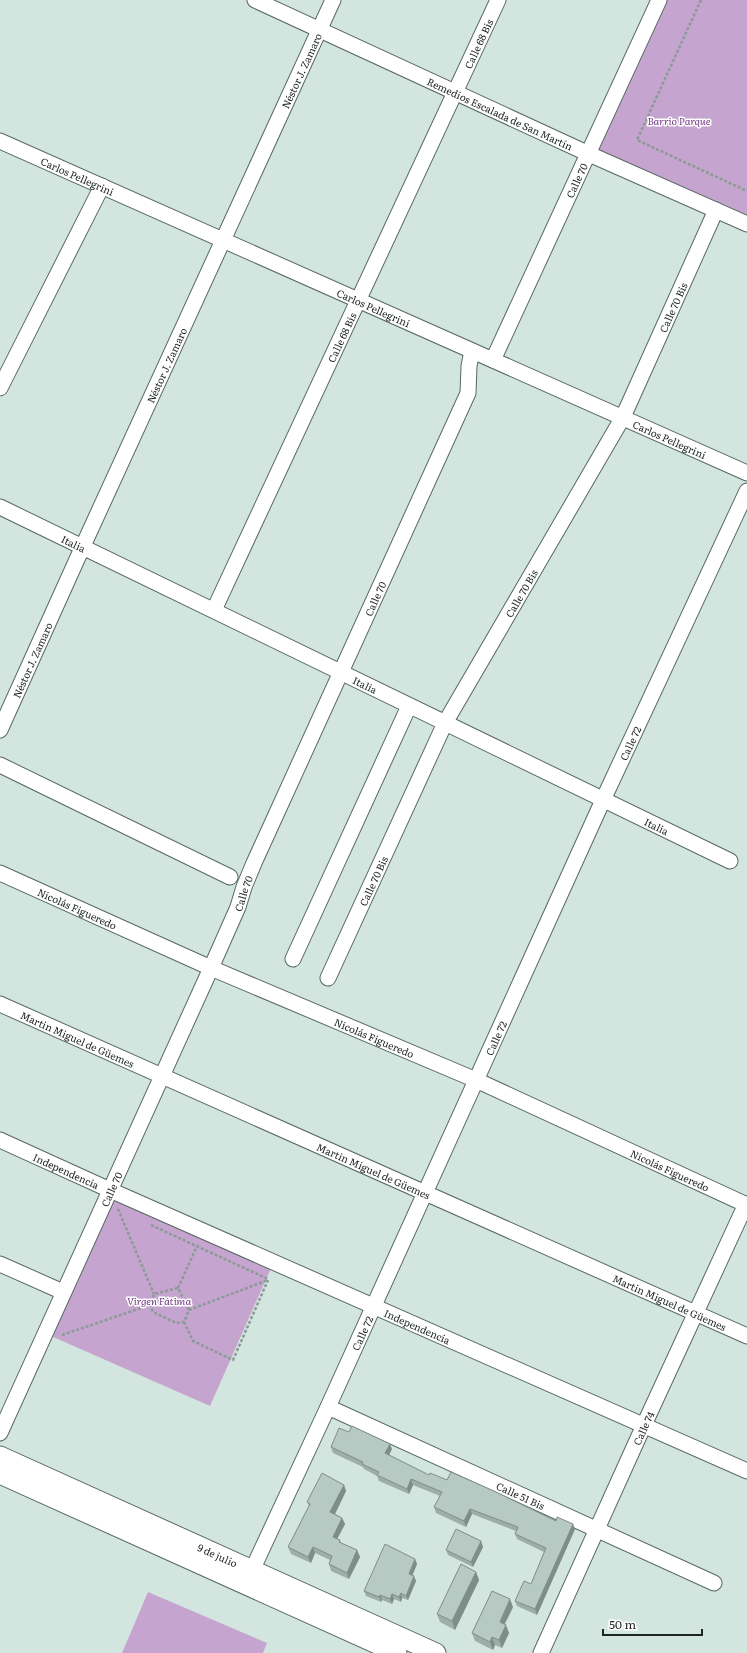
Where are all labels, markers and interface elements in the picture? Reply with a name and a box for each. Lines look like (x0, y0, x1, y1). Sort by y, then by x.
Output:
street label: Calle 68 Bis (460, 16, 496, 71)
street label: Néstor J. Zamaro (277, 30, 325, 111)
street label: Remedios Escalada de San Martín (425, 73, 576, 153)
park label: Barrio Parque (647, 113, 711, 128)
street label: Carlos Pellegrini (39, 153, 117, 199)
street label: Calle 70 (561, 160, 591, 200)
street label: Calle 70 Bis (655, 279, 690, 335)
street label: Carlos Pellegrini (335, 284, 413, 330)
street label: Calle 68 Bis (323, 309, 359, 365)
street label: Néstor J. Zamaro (142, 325, 190, 405)
street label: Carlos Pellegrini (631, 416, 709, 462)
street label: Italia (59, 531, 89, 555)
street label: Calle 70 Bis (501, 566, 541, 620)
street label: Calle 70 (360, 578, 389, 618)
street label: Néstor J. Zamaro (8, 619, 55, 700)
street label: Italia (351, 672, 381, 697)
street label: Calle 72 (615, 723, 644, 763)
street label: Italia (642, 813, 672, 838)
street label: Calle 70 Bis (355, 853, 391, 908)
street label: Calle 70 (230, 873, 256, 914)
street label: Nicolás Figueredo (35, 884, 120, 932)
street label: Martin Miguel de Güemes (18, 1007, 137, 1071)
street label: Nicolás Figueredo (332, 1014, 417, 1061)
street label: Calle 72 (481, 1018, 510, 1057)
street label: Martin Miguel de Güemes (315, 1138, 433, 1202)
street label: Nicolás Figueredo (628, 1145, 712, 1194)
street label: Independencia (31, 1149, 102, 1192)
street label: Calle 70 (96, 1169, 125, 1209)
street label: Martin Miguel de Güemes (611, 1270, 729, 1334)
park label: Virgen Fátima (127, 1293, 191, 1308)
street label: Independencia (382, 1304, 454, 1347)
street label: Calle 72 (347, 1313, 376, 1353)
street label: Calle 74 (628, 1408, 657, 1447)
street label: Calle 51 Bis (494, 1477, 548, 1513)
street label: 9 de julio (195, 1539, 240, 1570)
scale bar (603, 1611, 702, 1637)
text: 50 m (609, 1615, 636, 1633)

